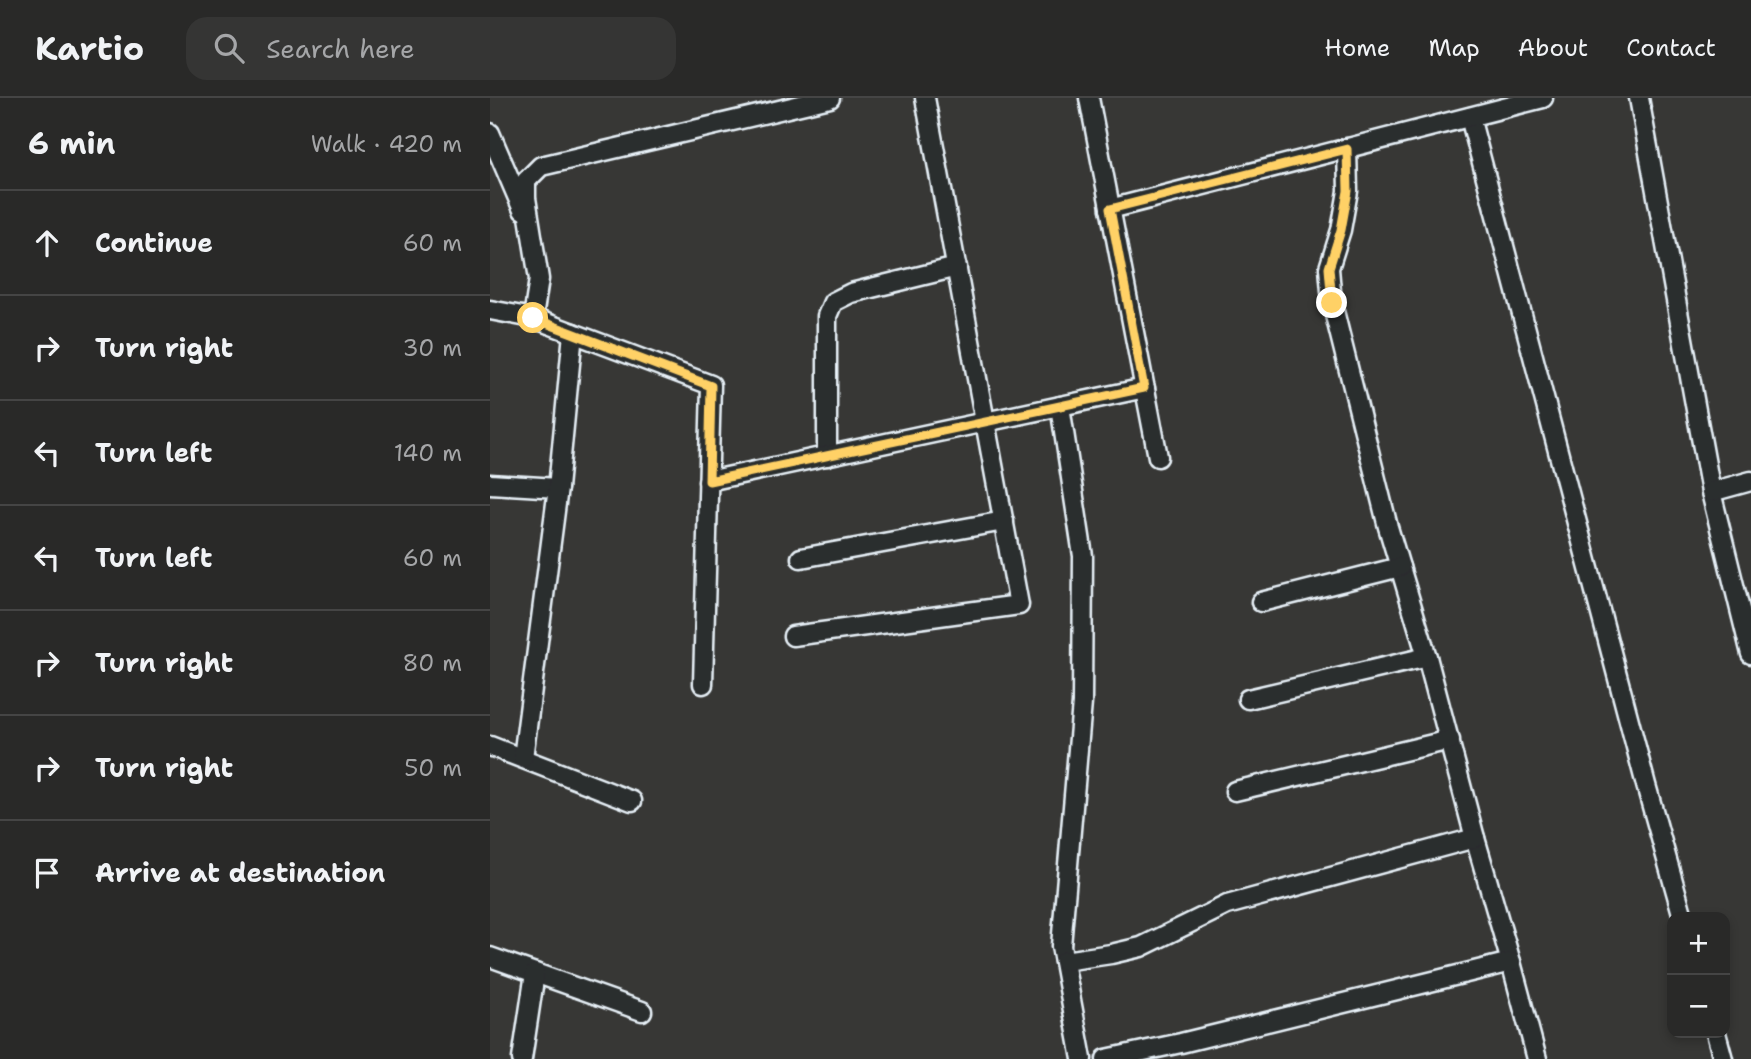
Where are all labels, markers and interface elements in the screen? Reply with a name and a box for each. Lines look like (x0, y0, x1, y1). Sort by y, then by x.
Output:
search box (186, 17, 676, 80)
text: Kartio (35, 26, 144, 71)
icon: search (210, 29, 248, 67)
text: Search here (266, 31, 415, 66)
text: Home (1324, 32, 1390, 64)
text: Map (1428, 32, 1480, 64)
text: About (1518, 32, 1588, 64)
text: Contact (1626, 32, 1716, 64)
text: 6 min (28, 123, 115, 164)
text: Walk · 420 m (311, 129, 462, 159)
icon: ahead (28, 224, 66, 262)
text: Continue (95, 225, 213, 260)
text: 60 m (403, 228, 462, 258)
route end (1316, 287, 1347, 318)
route start (517, 302, 548, 333)
icon: right (28, 329, 66, 367)
text: Turn right (95, 330, 233, 365)
text: 30 m (403, 333, 462, 363)
icon: left (28, 434, 66, 472)
text: Turn left (95, 435, 212, 470)
text: 140 m (394, 438, 462, 468)
icon: left (28, 539, 66, 577)
text: Turn left (95, 540, 212, 575)
text: 60 m (403, 543, 462, 573)
icon: right (28, 644, 66, 682)
text: Turn right (95, 645, 233, 680)
text: 80 m (403, 648, 462, 678)
icon: right (28, 749, 66, 787)
text: Turn right (95, 750, 233, 785)
text: 50 m (404, 753, 462, 783)
icon: arrive (28, 854, 66, 892)
text: Arrive at destination (95, 855, 385, 890)
map controls (1667, 912, 1730, 1038)
button: + (1667, 912, 1730, 975)
button: − (1667, 975, 1730, 1038)

